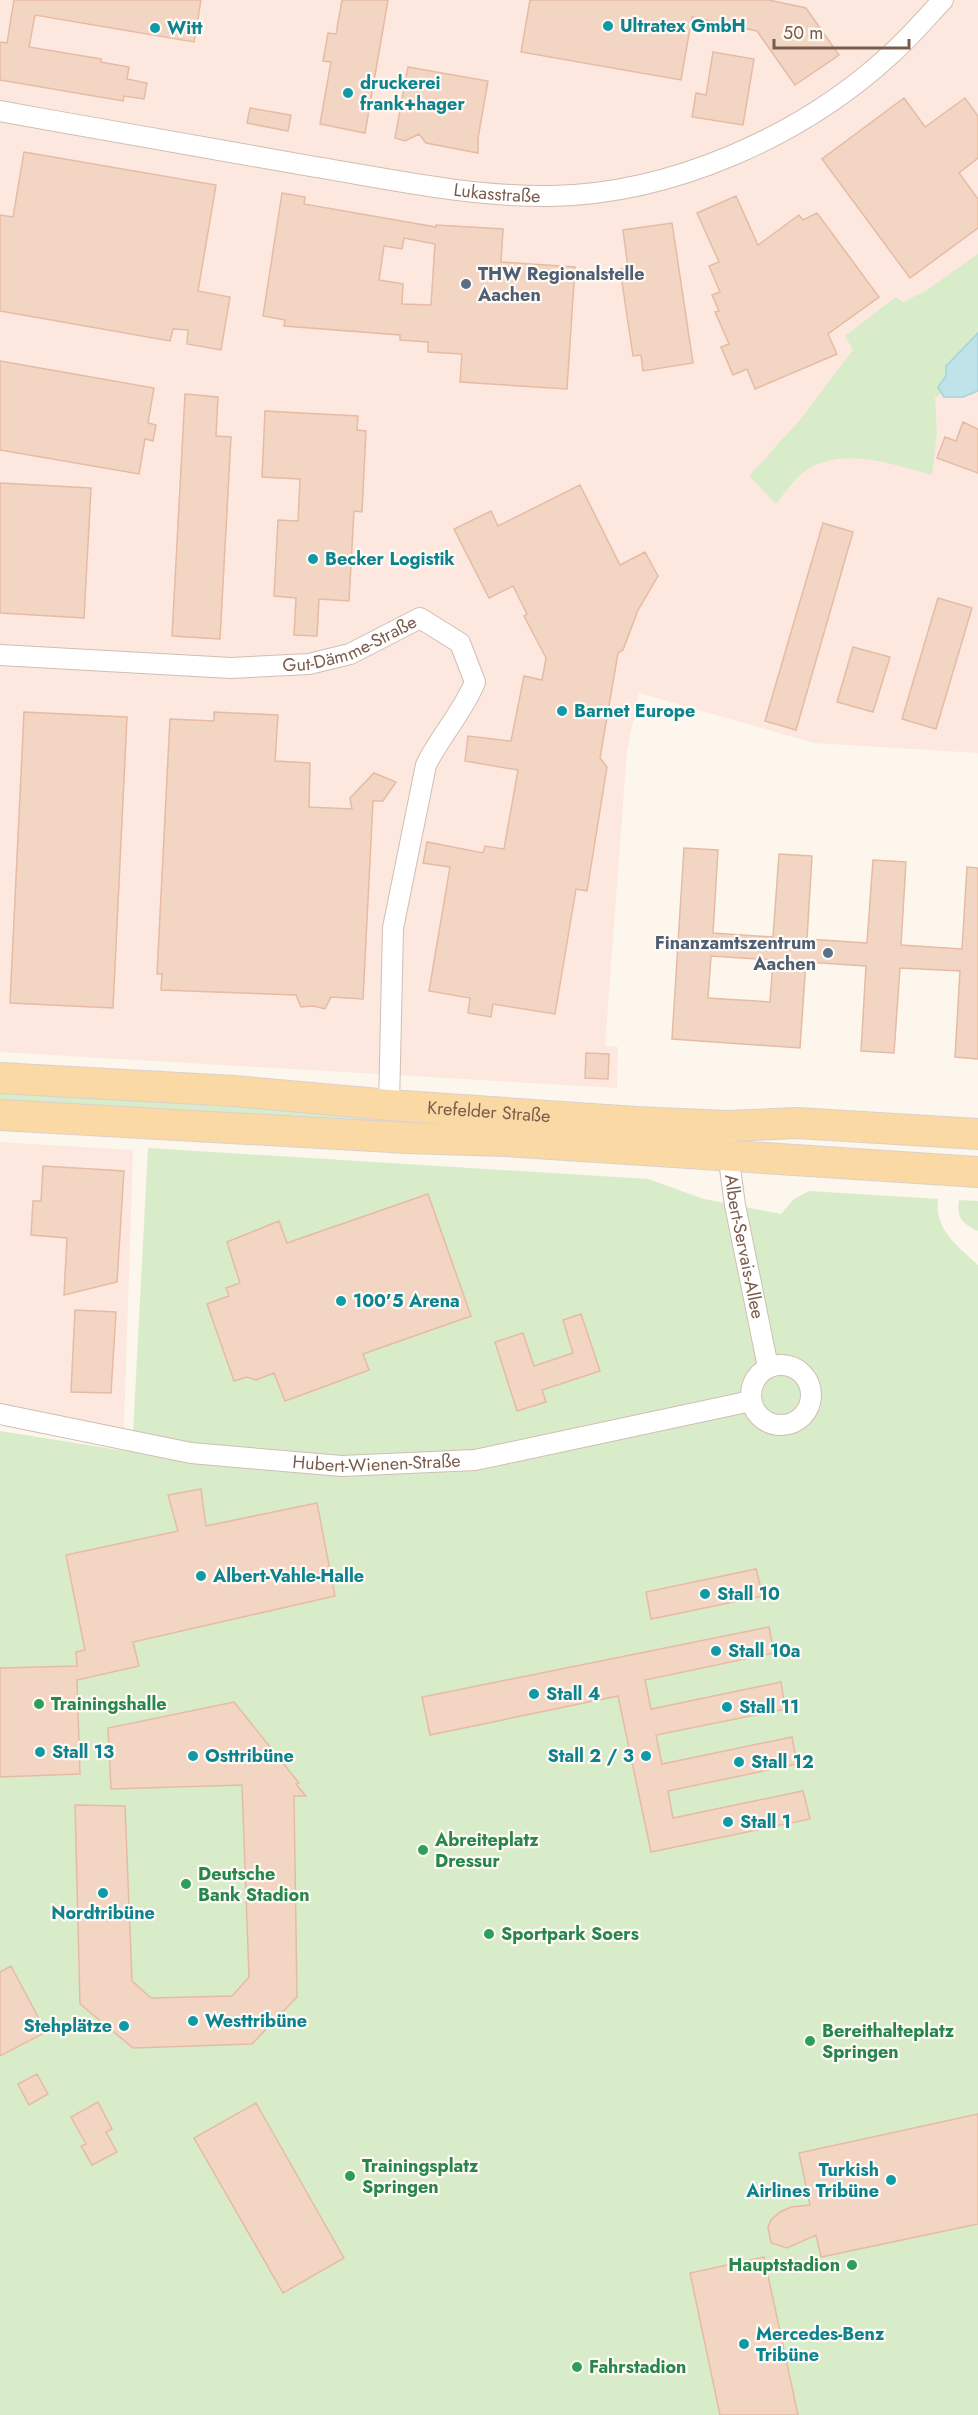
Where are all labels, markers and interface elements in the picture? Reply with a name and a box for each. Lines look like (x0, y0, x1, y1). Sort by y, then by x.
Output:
scale bar (774, 12, 909, 50)
place label: Ultratex GmbH (620, 13, 746, 39)
place label: Witt (167, 15, 203, 41)
marker: Ultratex GmbH (601, 19, 615, 33)
text: 50 m (783, 20, 823, 46)
marker: Witt (148, 21, 162, 35)
place label: druckerei frank+hager (360, 70, 465, 117)
marker: druckerei frank+hager (341, 86, 355, 100)
street label: Lukasstraße (452, 177, 541, 209)
place label: THW Regionalstelle Aachen (477, 261, 645, 308)
marker: THW Regionalstelle Aachen (459, 277, 473, 291)
place label: Becker Logistik (325, 546, 455, 572)
marker: Becker Logistik (306, 552, 320, 566)
street label: Gut-Dämme-Straße (282, 609, 421, 678)
place label: Barnet Europe (574, 698, 695, 724)
marker: Barnet Europe (555, 704, 569, 718)
place label: Finanzamtszentrum Aachen (655, 930, 816, 977)
marker: Finanzamtszentrum Aachen (821, 946, 835, 960)
street label: Krefelder Straße (426, 1095, 551, 1129)
street label: Albert-Servais-Allee (718, 1173, 771, 1321)
place label: 100’5 Arena (353, 1288, 460, 1314)
marker: 100’5 Arena (334, 1294, 348, 1308)
street label: Hubert-Wienen-Straße (291, 1448, 461, 1479)
place label: Albert-Vahle-Halle (212, 1563, 364, 1589)
marker: Albert-Vahle-Halle (194, 1569, 208, 1583)
place label: Stall 10 (717, 1581, 780, 1607)
marker: Stall 10 (698, 1587, 712, 1601)
place label: Stall 10a (728, 1638, 801, 1664)
marker: Stall 10a (709, 1644, 723, 1658)
place label: Stall 4 (546, 1681, 600, 1707)
marker: Stall 4 (527, 1687, 541, 1701)
place label: Trainingshalle (51, 1691, 167, 1717)
place label: Stall 11 (739, 1694, 799, 1720)
marker: Trainingshalle (32, 1697, 46, 1711)
marker: Stall 11 (720, 1700, 734, 1714)
place label: Stall 13 (52, 1739, 114, 1765)
place label: Osttribüne (205, 1743, 294, 1769)
place label: Stall 2 / 3 (547, 1743, 634, 1769)
marker: Stall 13 (33, 1745, 47, 1759)
marker: Osttribüne (186, 1749, 200, 1763)
marker: Stall 2 / 3 (639, 1749, 653, 1763)
place label: Stall 12 (751, 1749, 814, 1775)
marker: Stall 12 (732, 1755, 746, 1769)
place label: Stall 1 (740, 1809, 791, 1835)
marker: Stall 1 (721, 1815, 735, 1829)
place label: Abreiteplatz Dressur (434, 1827, 539, 1874)
marker: Abreiteplatz Dressur (416, 1843, 430, 1857)
place label: Deutsche Bank Stadion (198, 1861, 310, 1908)
marker: Deutsche Bank Stadion (179, 1877, 193, 1891)
marker: Nordtribüne (96, 1886, 110, 1900)
place label: Nordtribüne (51, 1900, 155, 1926)
place label: Sportpark Soers (501, 1921, 639, 1947)
marker: Sportpark Soers (482, 1927, 496, 1941)
place label: Westtribüne (205, 2008, 307, 2034)
place label: Stehplätze (24, 2013, 112, 2039)
marker: Westtribüne (186, 2014, 200, 2028)
place label: Bereithalteplatz Springen (822, 2018, 955, 2065)
marker: Stehplätze (117, 2019, 131, 2033)
marker: Bereithalteplatz Springen (803, 2034, 817, 2048)
place label: Trainingsplatz Springen (362, 2153, 479, 2200)
place label: Turkish Airlines Tribüne (745, 2157, 879, 2204)
marker: Trainingsplatz Springen (343, 2169, 357, 2183)
marker: Turkish Airlines Tribüne (884, 2173, 898, 2187)
place label: Hauptstadion (728, 2252, 840, 2278)
marker: Hauptstadion (845, 2258, 859, 2272)
place label: Mercedes-Benz Tribüne (756, 2321, 885, 2368)
marker: Mercedes-Benz Tribüne (737, 2337, 751, 2351)
place label: Fahrstadion (589, 2354, 686, 2380)
marker: Fahrstadion (570, 2360, 584, 2374)

